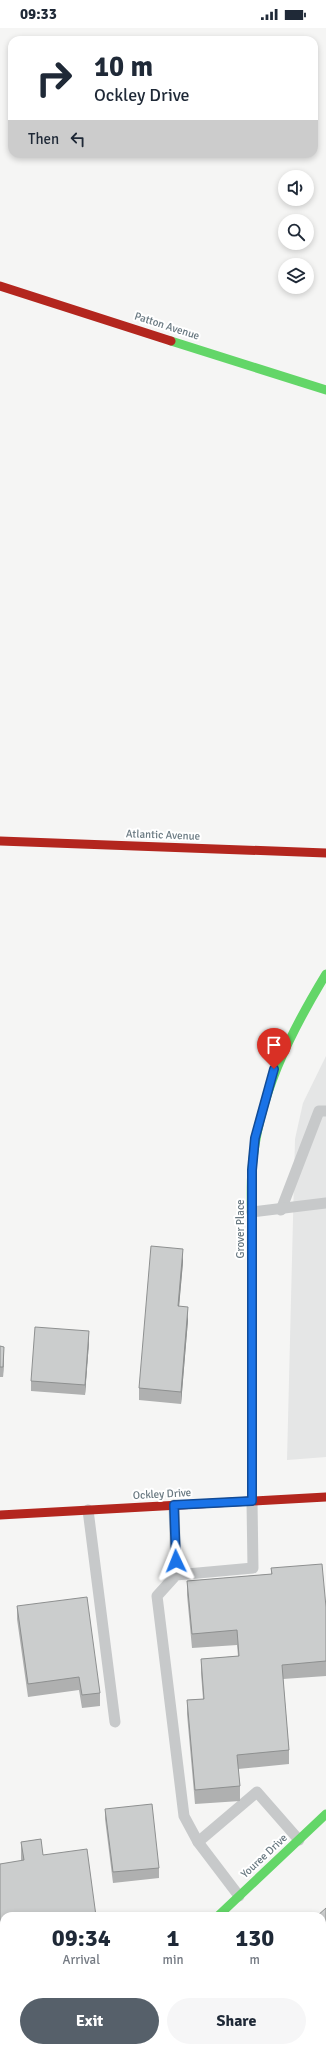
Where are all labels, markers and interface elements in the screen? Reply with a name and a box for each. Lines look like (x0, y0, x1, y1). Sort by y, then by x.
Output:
text: 09:33 (20, 5, 57, 23)
text: 10 m (94, 50, 153, 84)
icon: right (28, 52, 80, 104)
text: Ockley Drive (94, 84, 190, 106)
icon: left (67, 128, 89, 150)
text: Then (28, 130, 59, 148)
map controls (278, 170, 314, 294)
button: sound (278, 170, 314, 206)
button: search (278, 214, 314, 250)
button: layers (278, 258, 314, 294)
street label: Patton Avenue (133, 309, 201, 343)
street label: Atlantic Avenue (126, 827, 200, 843)
pin (257, 1028, 291, 1069)
icon: arrive (263, 1034, 285, 1056)
street label: Grover Place (234, 1199, 247, 1259)
street label: Ockley Drive (132, 1486, 192, 1502)
position arrow (155, 1540, 197, 1582)
street label: Youree Drive (238, 1831, 290, 1881)
text: 09:34 (52, 1923, 111, 1953)
text: 1 (167, 1923, 179, 1953)
text: 130 (235, 1923, 274, 1953)
text: Arrival (63, 1952, 100, 1968)
text: min (163, 1952, 184, 1968)
text: m (250, 1952, 260, 1968)
button: Exit (20, 1998, 159, 2044)
button: Share (167, 1998, 306, 2044)

